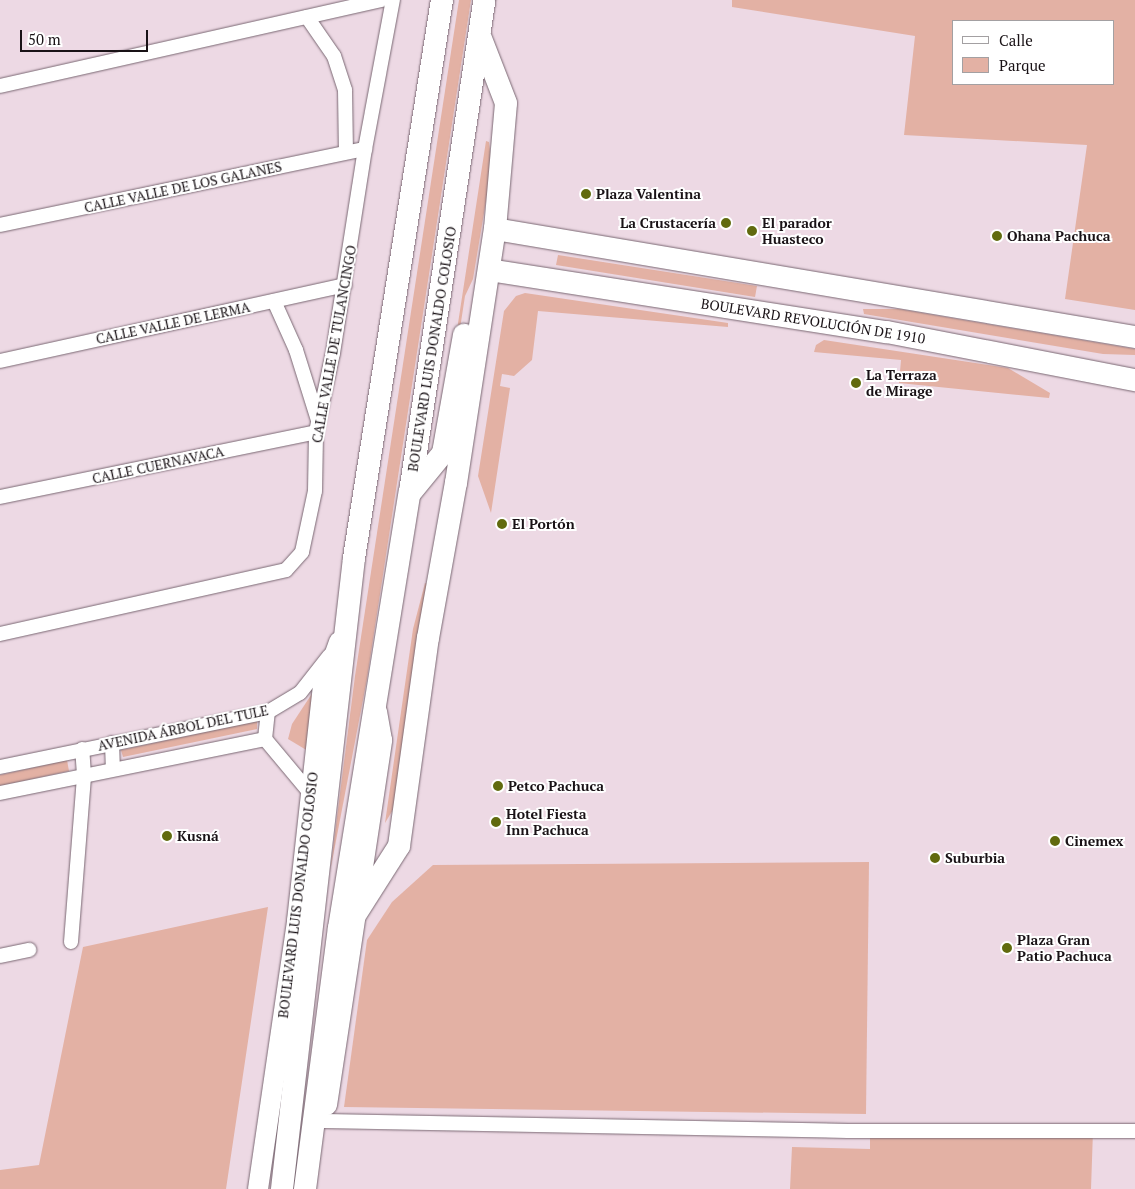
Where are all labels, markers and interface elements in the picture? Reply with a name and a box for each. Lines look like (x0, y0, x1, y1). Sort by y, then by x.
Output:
scale bar (22, 20, 150, 52)
legend (952, 20, 1115, 85)
text: 50 m (28, 29, 61, 49)
text: Calle (999, 30, 1033, 50)
text: Parque (999, 55, 1046, 75)
street label: CALLE VALLE DE LOS GALANES (82, 158, 284, 216)
place label: Plaza Valentina (596, 186, 701, 202)
marker: Plaza Valentina (580, 188, 592, 200)
place label: La Crustacería (620, 215, 716, 231)
place label: El parador Huasteco (762, 215, 832, 248)
marker: La Crustacería (720, 217, 732, 229)
street label: BOULEVARD LUIS DONALDO COLOSIO (404, 225, 460, 473)
marker: El parador Huasteco (746, 225, 758, 237)
place label: Ohana Pachuca (1007, 228, 1111, 244)
marker: Ohana Pachuca (991, 230, 1003, 242)
street label: CALLE VALLE DE TULANCINGO (308, 244, 360, 444)
street label: BOULEVARD REVOLUCIÓN DE 1910 (700, 295, 926, 347)
street label: CALLE VALLE DE LERMA (94, 298, 252, 348)
place label: La Terraza de Mirage (866, 367, 937, 400)
marker: La Terraza de Mirage (850, 377, 862, 389)
street label: CALLE CUERNAVACA (91, 443, 225, 487)
place label: El Portón (512, 516, 575, 532)
marker: El Portón (496, 518, 508, 530)
street label: AVENIDA ÁRBOL DEL TULE (96, 702, 270, 754)
street label: BOULEVARD LUIS DONALDO COLOSIO (275, 771, 321, 1019)
place label: Petco Pachuca (508, 778, 604, 794)
marker: Petco Pachuca (492, 780, 504, 792)
place label: Hotel Fiesta Inn Pachuca (506, 806, 589, 839)
marker: Hotel Fiesta Inn Pachuca (490, 816, 502, 828)
place label: Kusná (177, 828, 219, 844)
marker: Kusná (161, 830, 173, 842)
place label: Cinemex (1065, 833, 1123, 849)
marker: Cinemex (1049, 835, 1061, 847)
place label: Suburbia (945, 850, 1005, 866)
marker: Suburbia (929, 852, 941, 864)
place label: Plaza Gran Patio Pachuca (1017, 932, 1112, 964)
marker: Plaza Gran Patio Pachuca (1001, 942, 1013, 954)

